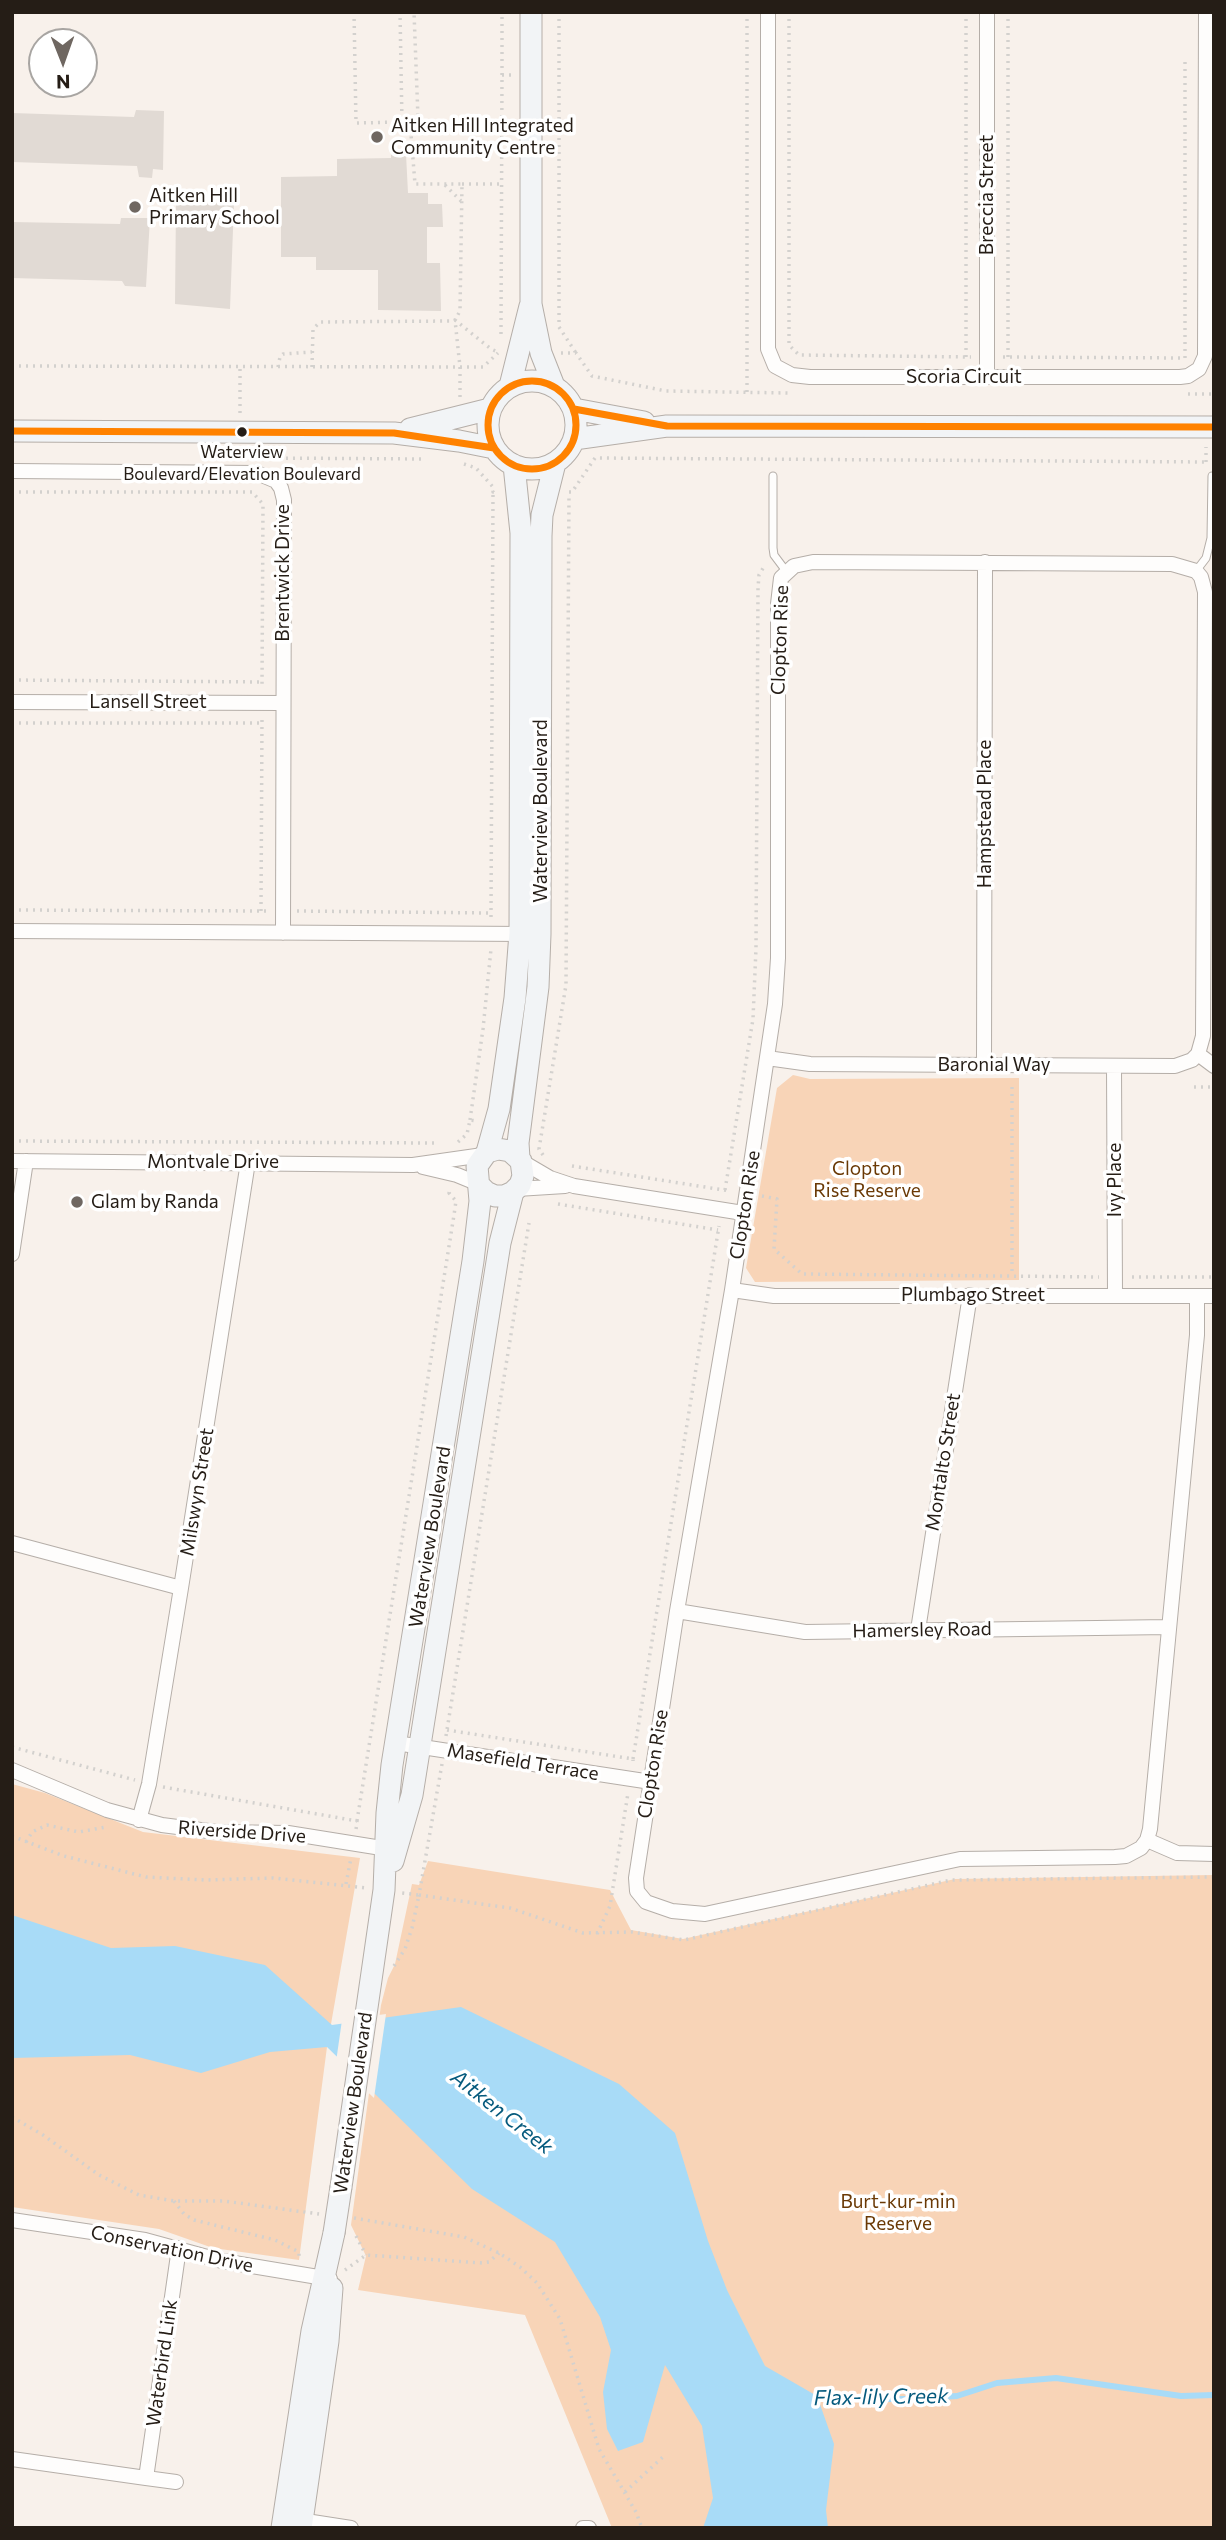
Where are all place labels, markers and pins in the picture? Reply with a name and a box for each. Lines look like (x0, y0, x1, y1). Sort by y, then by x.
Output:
place label: Aitken Hill Integrated Community Centre (391, 115, 574, 159)
marker: Aitken Hill Integrated Community Centre (369, 129, 385, 145)
place label: Aitken Hill Primary School (149, 185, 280, 229)
marker: Aitken Hill Primary School (127, 199, 143, 215)
marker: Waterview Boulevard/Elevation Boulevard (235, 425, 249, 439)
place label: Waterview Boulevard/Elevation Boulevard (123, 442, 361, 482)
place label: Glam by Randa (91, 1191, 219, 1213)
marker: Glam by Randa (69, 1194, 85, 1210)

